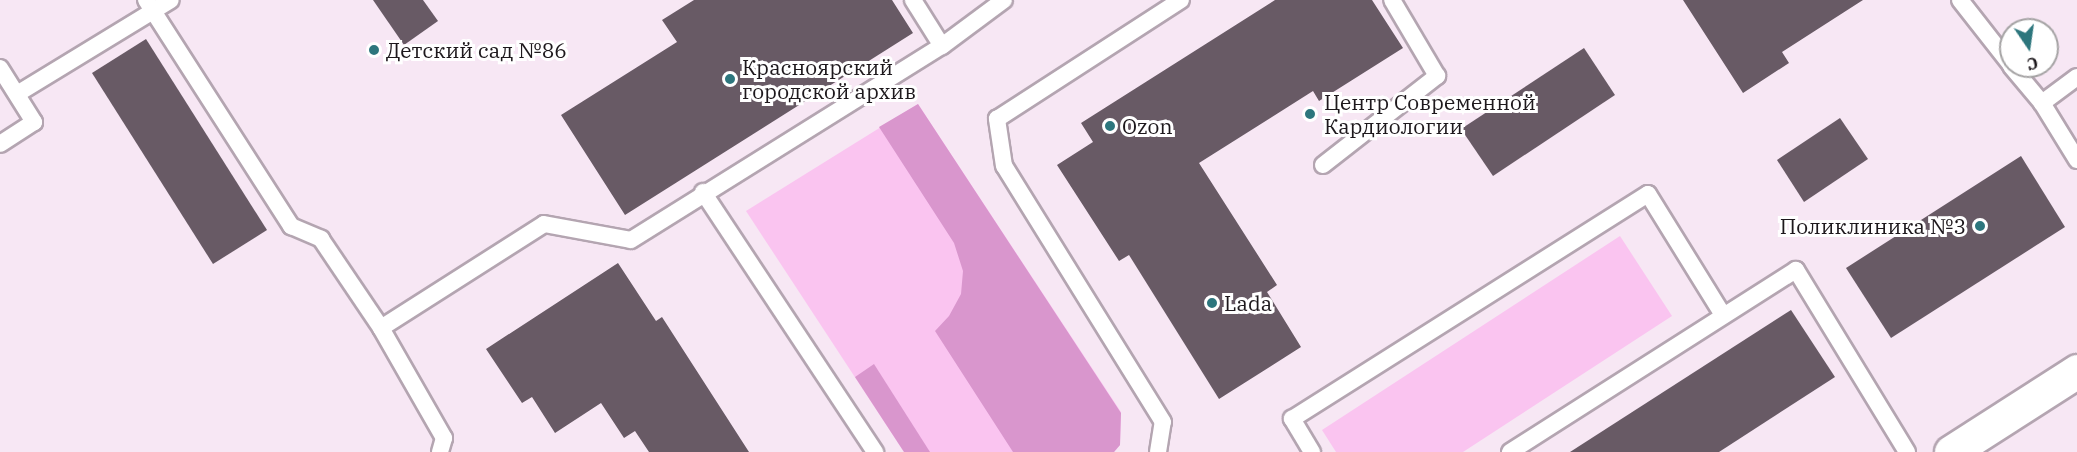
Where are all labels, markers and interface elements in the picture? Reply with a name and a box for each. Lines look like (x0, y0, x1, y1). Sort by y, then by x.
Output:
north arrow (1999, 18, 2059, 78)
place label: Детский сад №86 (386, 37, 567, 63)
marker: Детский сад №86 (367, 43, 381, 57)
text: С (2025, 53, 2040, 75)
place label: Красноярский городской архив (742, 54, 916, 104)
marker: Красноярский городской архив (723, 72, 737, 86)
place label: Центр Современной Кардиологии (1324, 89, 1536, 139)
marker: Центр Современной Кардиологии (1301, 105, 1319, 123)
place label: Ozon (1122, 113, 1173, 139)
marker: Ozon (1103, 119, 1117, 133)
place label: Поликлиника №3 (1780, 213, 1966, 239)
marker: Поликлиника №3 (1971, 217, 1989, 235)
place label: Lada (1224, 290, 1272, 316)
marker: Lada (1205, 296, 1219, 310)

